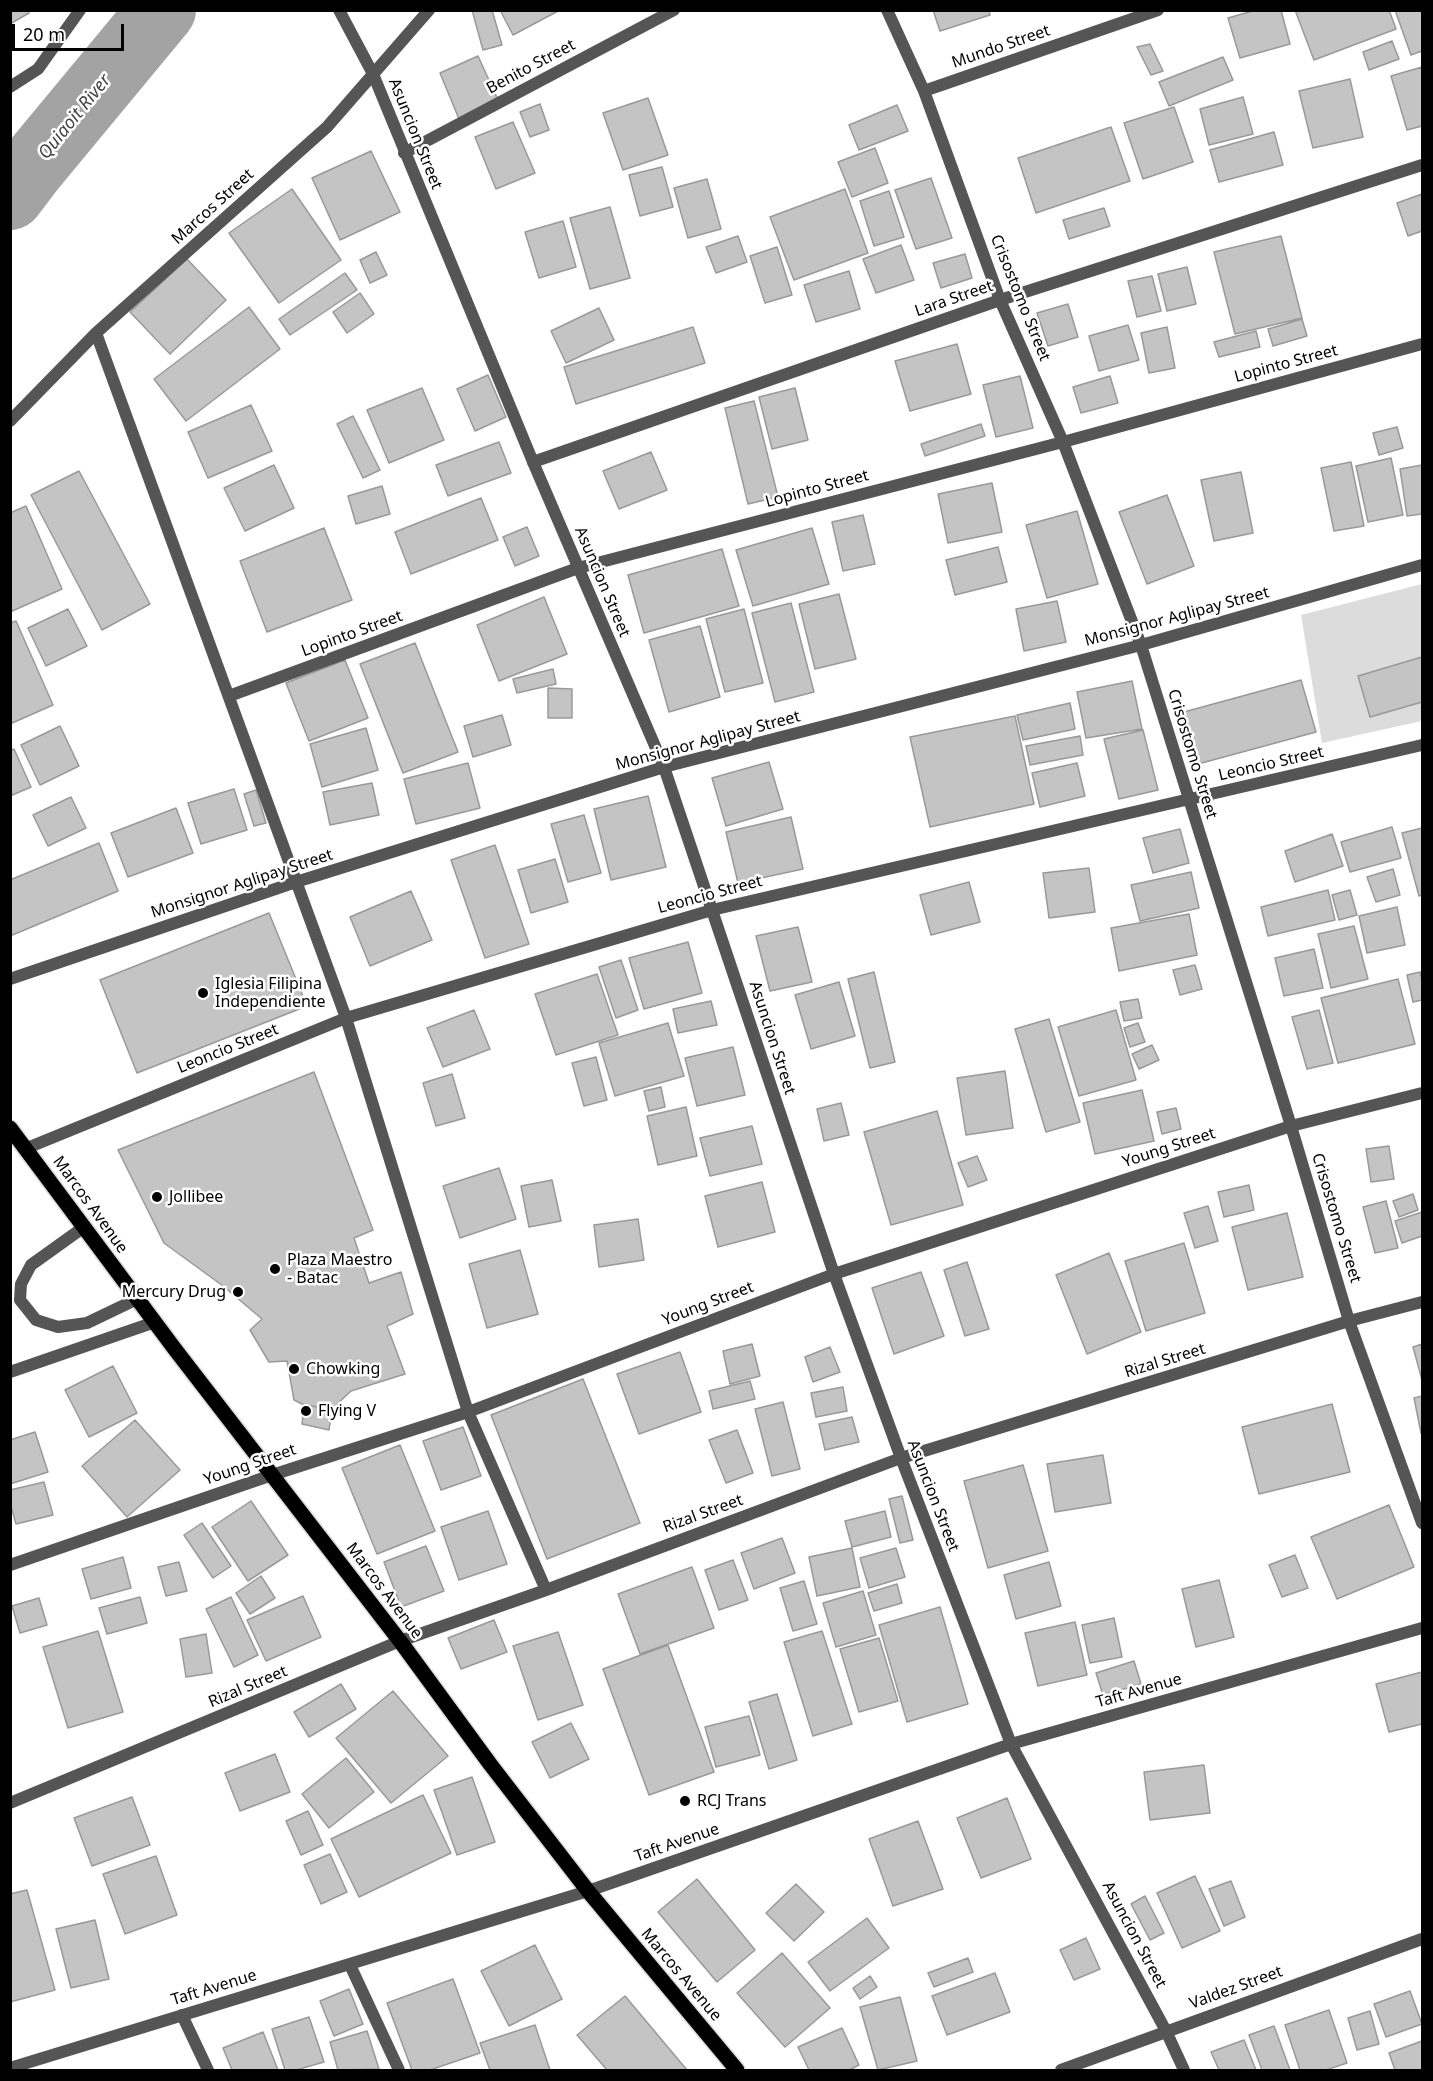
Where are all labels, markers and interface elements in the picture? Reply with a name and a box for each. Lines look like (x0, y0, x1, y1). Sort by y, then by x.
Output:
scale bar (15, 12, 128, 50)
street label: Mundo Street (949, 21, 1053, 73)
text: 20 m (23, 22, 65, 46)
street label: Benito Street (483, 36, 579, 98)
water label: Quiaoit River (34, 70, 116, 164)
street label: Asuncion Street (384, 76, 446, 192)
street label: Marcos Street (168, 165, 258, 249)
street label: Crisostomo Street (986, 232, 1054, 364)
street label: Lara Street (912, 277, 996, 321)
street label: Lopinto Street (1232, 341, 1340, 387)
street label: Lopinto Street (763, 466, 871, 512)
street label: Asuncion Street (570, 524, 634, 640)
street label: Monsignor Aglipay Street (1083, 583, 1271, 651)
street label: Lopinto Street (299, 607, 405, 661)
street label: Crisostomo Street (1163, 687, 1221, 821)
street label: Monsignor Aglipay Street (614, 707, 802, 775)
street label: Leoncio Street (1217, 743, 1325, 785)
street label: Monsignor Aglipay Street (149, 845, 335, 923)
street label: Leoncio Street (656, 872, 764, 918)
place label: Iglesia Filipina Independiente (215, 974, 326, 1012)
street label: Asuncion Street (745, 979, 799, 1097)
marker: Iglesia Filipina Independiente (196, 986, 210, 1000)
street label: Leoncio Street (175, 1020, 281, 1078)
street label: Young Street (1120, 1124, 1218, 1172)
street label: Crisostomo Street (1307, 1151, 1365, 1285)
street label: Marcos Avenue (48, 1153, 132, 1257)
place label: Jollibee (169, 1187, 223, 1207)
marker: Jollibee (150, 1190, 164, 1204)
place label: Plaza Maestro - Batac (287, 1250, 392, 1288)
marker: Plaza Maestro - Batac (268, 1262, 282, 1276)
street label: Young Street (660, 1278, 756, 1330)
place label: Mercury Drug (122, 1282, 226, 1302)
marker: Mercury Drug (231, 1285, 245, 1299)
street label: Rizal Street (1122, 1340, 1208, 1382)
place label: Chowking (306, 1359, 380, 1379)
marker: Chowking (287, 1362, 301, 1376)
place label: Flying V (318, 1401, 376, 1421)
marker: Flying V (299, 1404, 313, 1418)
street label: Asuncion Street (903, 1438, 963, 1554)
street label: Young Street (201, 1440, 299, 1490)
street label: Rizal Street (660, 1491, 746, 1537)
street label: Marcos Avenue (342, 1539, 426, 1643)
street label: Rizal Street (206, 1662, 290, 1712)
street label: Taft Avenue (1094, 1670, 1184, 1712)
place label: RCJ Trans (697, 1791, 767, 1811)
marker: RCJ Trans (678, 1794, 692, 1808)
street label: Taft Avenue (632, 1820, 722, 1866)
street label: Asuncion Street (1098, 1878, 1170, 1992)
street label: Marcos Avenue (637, 1925, 725, 2025)
street label: Valdez Street (1187, 1962, 1285, 2014)
street label: Taft Avenue (169, 1966, 259, 2010)

